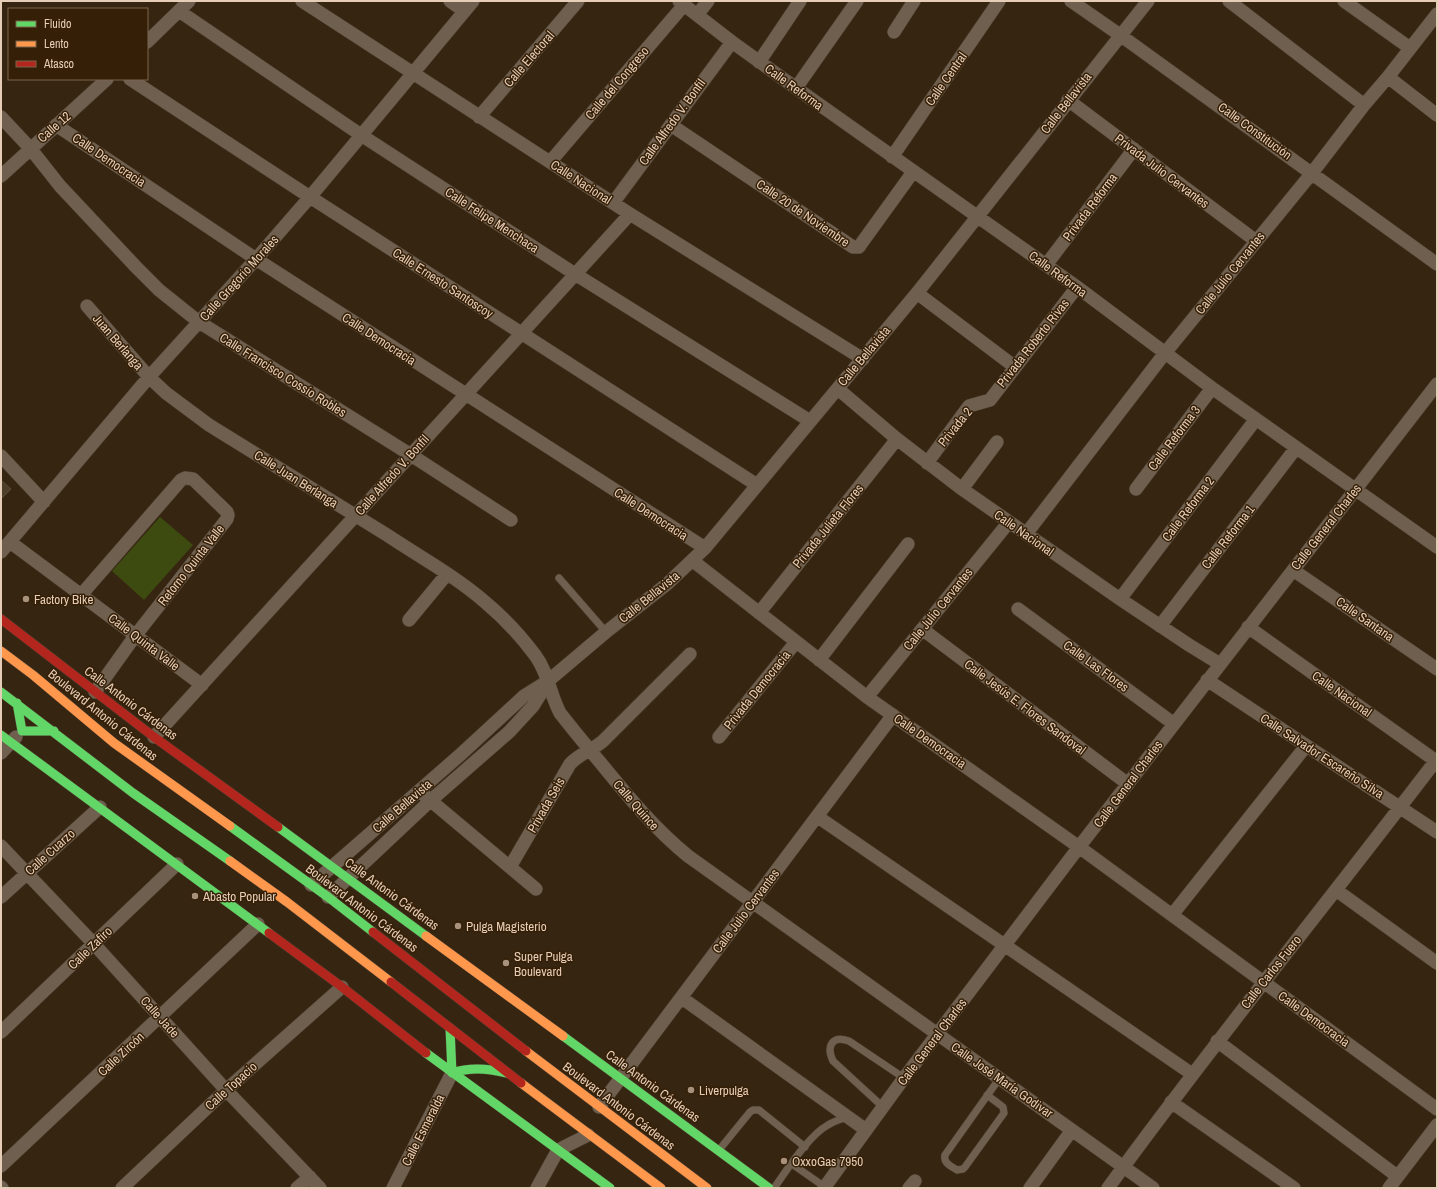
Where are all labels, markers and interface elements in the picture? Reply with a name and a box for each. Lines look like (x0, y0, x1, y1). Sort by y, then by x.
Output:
legend (8, 8, 148, 80)
text: Fluido (44, 16, 71, 32)
street label: Calle Electoral (500, 27, 558, 91)
text: Lento (44, 36, 69, 52)
street label: Calle del Congreso (581, 43, 653, 123)
street label: Calle Central (921, 49, 971, 109)
text: Atasco (43, 56, 74, 72)
street label: Calle Reforma (761, 60, 827, 114)
street label: Calle Bellavista (1037, 69, 1095, 137)
street label: Calle Alfredo V. Bonfil (635, 75, 709, 169)
street label: Calle Constitución (1215, 99, 1295, 164)
street label: Calle 12 (34, 108, 74, 146)
street label: Calle Democracia (69, 129, 149, 191)
street label: Privada Julio Cervantes (1111, 130, 1213, 212)
street label: Calle Nacional (547, 156, 615, 208)
street label: Privada Reforma (1059, 170, 1121, 244)
street label: Calle 20 de Noviembre (753, 175, 853, 251)
street label: Calle Felipe Menchaca (442, 183, 542, 257)
street label: Calle Julio Cervantes (1192, 228, 1268, 318)
street label: Calle Gregorio Morales (196, 231, 282, 325)
street label: Calle Ernesto Santoscoy (389, 244, 497, 322)
street label: Calle Reforma (1025, 247, 1091, 301)
street label: Privada Roberto Rivas (993, 295, 1073, 391)
street label: Calle Democracia (339, 309, 419, 369)
street label: Juan Berlanga (89, 310, 147, 374)
street label: Calle Bellavista (834, 322, 894, 390)
street label: Calle Francisco Cossío Robles (216, 329, 350, 421)
street label: Calle Reforma 3 (1144, 402, 1204, 474)
street label: Privada 2 (934, 404, 976, 450)
street label: Calle Alfredo V. Bonfil (351, 431, 433, 519)
street label: Calle Juan Berlanga (251, 446, 341, 512)
street label: Calle Reforma 2 (1158, 473, 1218, 545)
street label: Privada Julieta Flores (789, 480, 867, 572)
street label: Calle General Charles (1287, 480, 1365, 574)
street label: Calle Democracia (611, 484, 691, 544)
street label: Calle Reforma 1 (1198, 501, 1258, 573)
street label: Calle Nacional (991, 506, 1057, 560)
street label: Retorno Quinta Valle (154, 521, 228, 609)
street label: Calle Julio Cervantes (900, 564, 976, 654)
street label: Calle Bellavista (615, 567, 683, 627)
place label: Factory Bike (34, 591, 93, 608)
street label: Calle Santana (1333, 593, 1397, 645)
marker: Factory Bike (21, 594, 31, 604)
street label: Calle Quinta Valle (105, 610, 183, 674)
street label: Calle Las Flores (1060, 636, 1132, 696)
street label: Privada Democracia (720, 647, 794, 733)
street label: Calle Jesús E. Flores Sandoval (961, 656, 1089, 758)
street label: Calle Antonio Cárdenas (81, 662, 181, 744)
street label: Boulevard Antonio Cárdenas (45, 666, 161, 764)
street label: Calle Nacional (1309, 667, 1375, 721)
street label: Calle Democracia (890, 710, 970, 772)
street label: Calle Salvador Escareño Silva (1257, 710, 1387, 802)
street label: Calle General Charles (1090, 737, 1166, 831)
street label: Privada Seis (523, 774, 569, 836)
street label: Calle Bellavista (369, 775, 435, 837)
street label: Calle Quince (609, 776, 663, 834)
street label: Calle Cuarzo (21, 825, 79, 879)
street label: Calle Antonio Cárdenas (341, 854, 443, 934)
street label: Boulevard Antonio Cárdenas (302, 860, 422, 956)
street label: Calle Julio Cervantes (709, 865, 783, 957)
place label: Abasto Popular (202, 888, 276, 905)
marker: Abasto Popular (190, 891, 200, 901)
place label: Pulga Magisterio (466, 918, 547, 935)
marker: Pulga Magisterio (453, 921, 463, 931)
street label: Calle Zafiro (64, 923, 116, 973)
street label: Calle Carlos Fuero (1237, 932, 1305, 1012)
place label: Super Pulga Boulevard (514, 948, 573, 980)
marker: Super Pulga Boulevard (501, 958, 511, 968)
street label: Calle Democracia (1275, 987, 1353, 1051)
street label: Calle Jade (137, 993, 183, 1041)
street label: Calle General Charles (894, 995, 970, 1089)
street label: Calle Zircón (94, 1028, 148, 1080)
street label: Calle José María Godivar (948, 1038, 1057, 1122)
street label: Calle Antonio Cárdenas (602, 1046, 704, 1126)
street label: Calle Topacio (201, 1058, 261, 1114)
street label: Boulevard Antonio Cárdenas (559, 1058, 679, 1154)
place label: Liverpulga (699, 1082, 749, 1099)
marker: Liverpulga (686, 1085, 696, 1095)
street label: Calle Esmeralda (398, 1091, 448, 1169)
place label: OxxoGas 7950 (792, 1153, 863, 1170)
marker: OxxoGas 7950 (779, 1156, 789, 1166)

